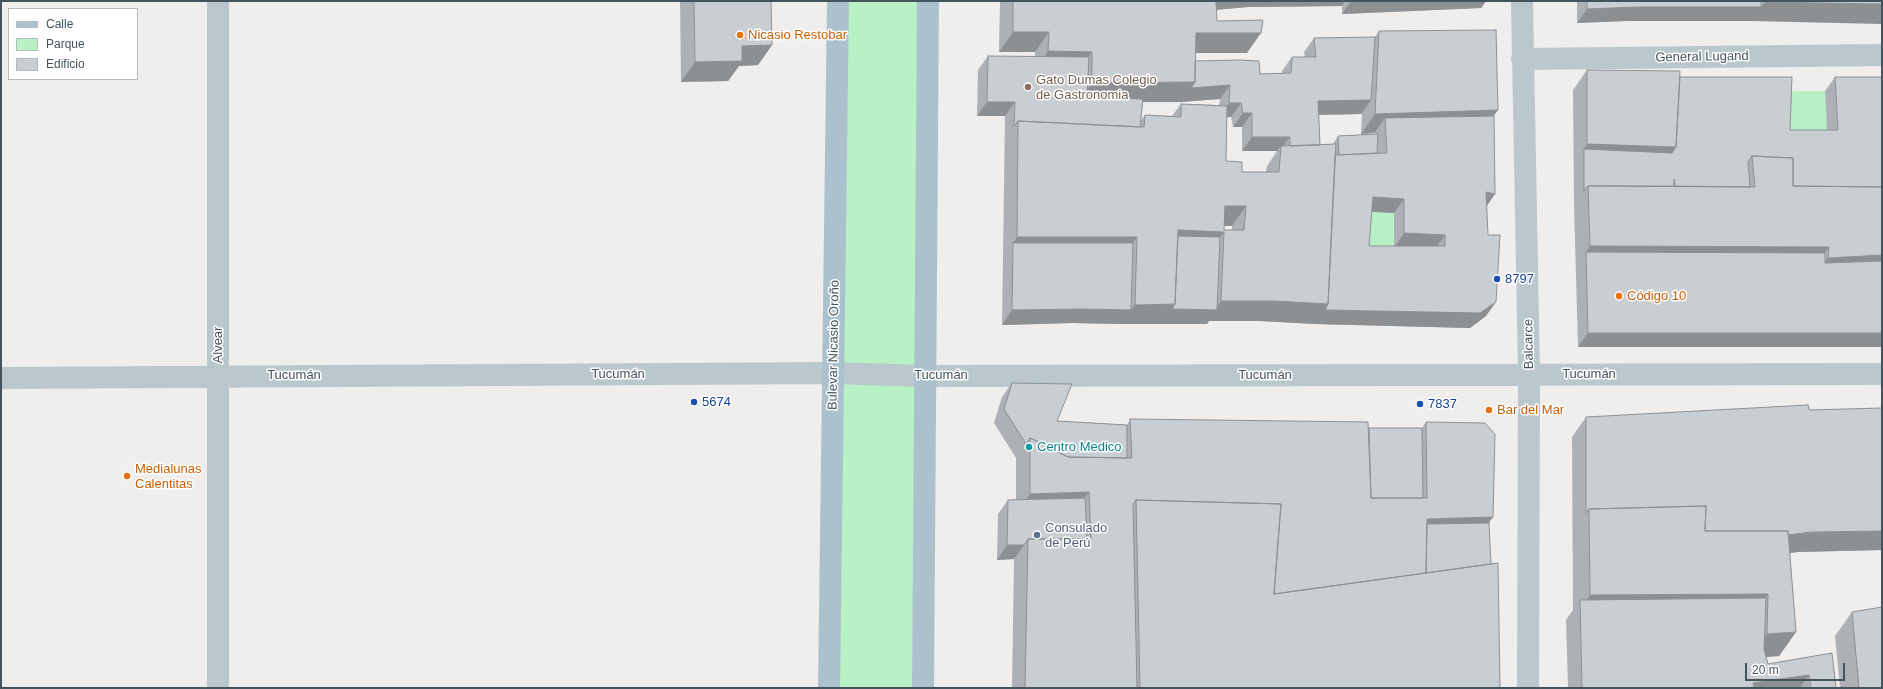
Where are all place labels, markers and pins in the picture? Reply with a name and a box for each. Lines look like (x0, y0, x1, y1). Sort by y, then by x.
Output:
place label: Nicasio Restobar (748, 27, 847, 43)
marker: Nicasio Restobar (735, 30, 745, 40)
place label: Gato Dumas Colegio de Gastronomia (1036, 72, 1157, 103)
marker: Gato Dumas Colegio de Gastronomia (1023, 82, 1033, 92)
place label: 8797 (1505, 271, 1534, 287)
marker: 8797 (1492, 274, 1502, 284)
place label: Código 10 (1627, 288, 1686, 304)
marker: Código 10 (1614, 291, 1624, 301)
place label: 5674 (702, 394, 731, 410)
place label: 7837 (1428, 396, 1457, 412)
marker: 5674 (689, 397, 699, 407)
marker: 7837 (1415, 399, 1425, 409)
place label: Bar del Mar (1497, 402, 1564, 418)
marker: Bar del Mar (1484, 405, 1494, 415)
place label: Centro Medico (1037, 439, 1122, 455)
marker: Centro Medico (1024, 442, 1034, 452)
place label: Medialunas Calentitas (135, 461, 201, 492)
marker: Medialunas Calentitas (122, 471, 132, 481)
place label: Consulado de Perú (1045, 520, 1107, 551)
marker: Consulado de Perú (1032, 530, 1042, 540)

